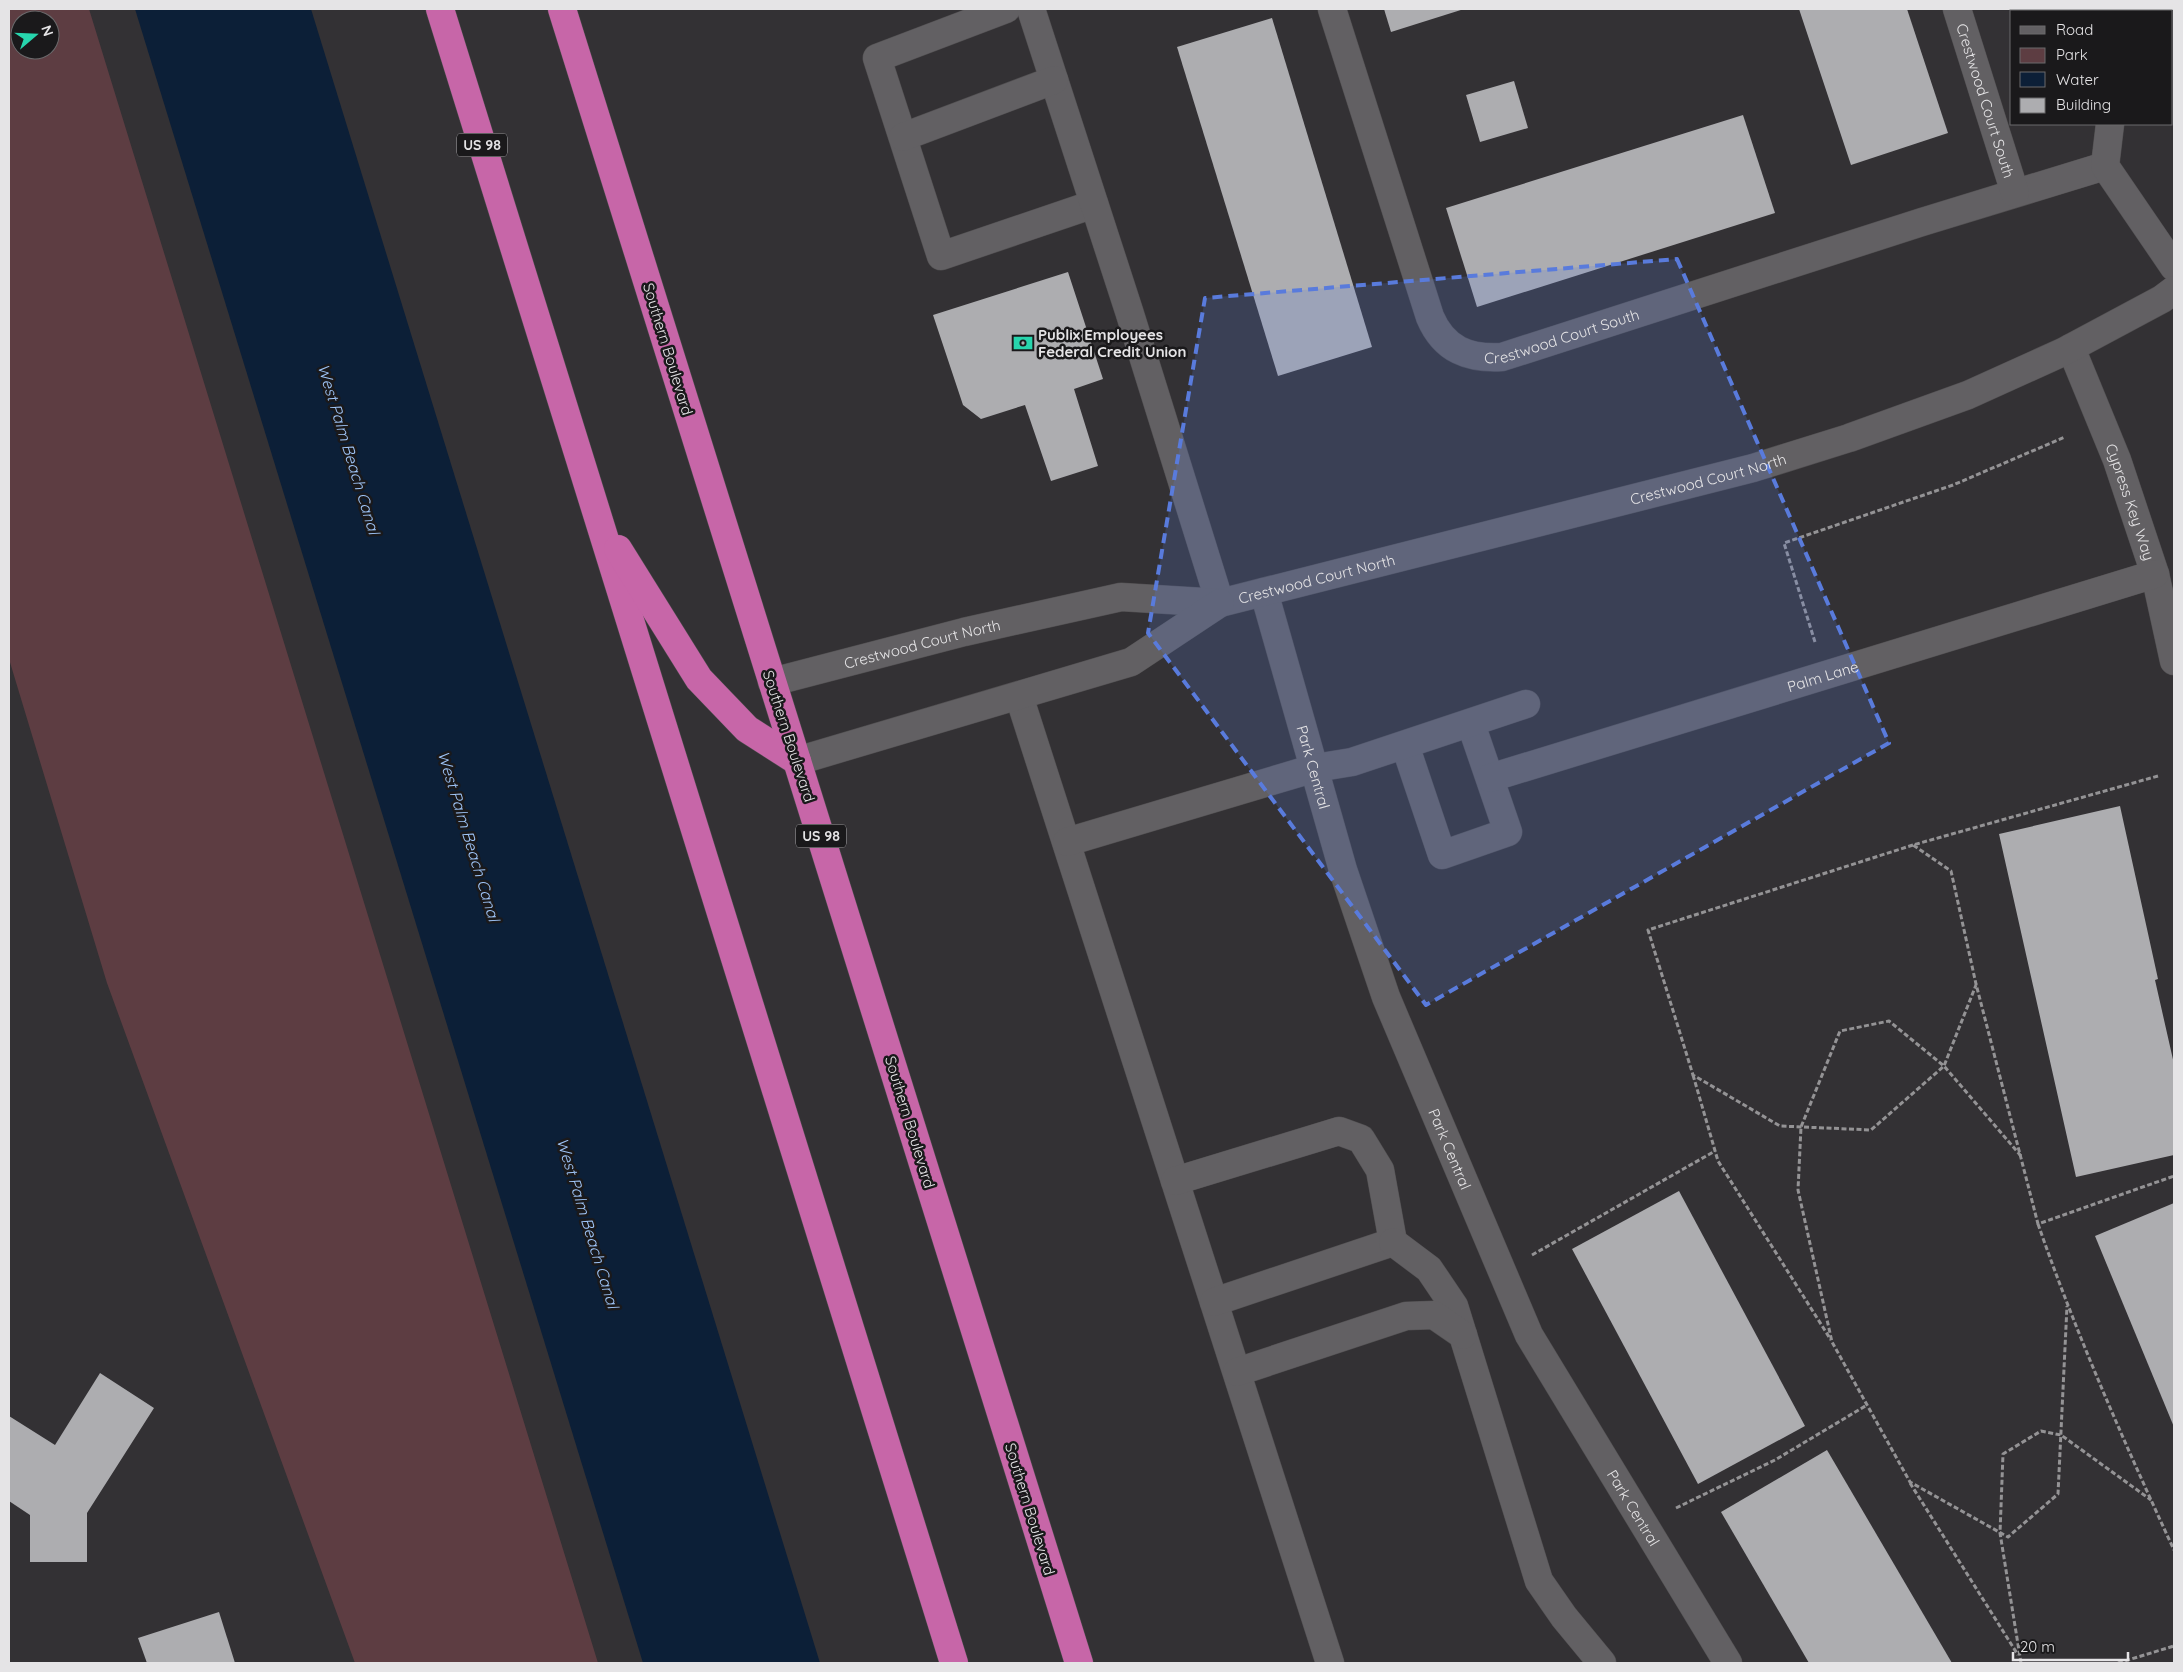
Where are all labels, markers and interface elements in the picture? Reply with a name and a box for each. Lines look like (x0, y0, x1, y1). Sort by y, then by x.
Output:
north arrow (10, 10, 60, 60)
legend (2010, 10, 2173, 125)
text: Road (2056, 20, 2093, 39)
street label: Crestwood Court South (1953, 21, 2019, 180)
text: N (37, 23, 57, 39)
text: Park (2056, 45, 2088, 64)
text: Water (2056, 70, 2099, 89)
text: Building (2056, 95, 2111, 114)
road number: US 98 (457, 134, 507, 156)
street label: Southern Boulevard (639, 281, 697, 417)
street label: Crestwood Court South (1484, 304, 1641, 367)
place label: Publix Employees Federal Credit Union (1038, 325, 1186, 361)
bank icon: Publix Employees Federal Credit Union (1012, 332, 1034, 354)
water label: West Palm Beach Canal (314, 361, 385, 539)
street label: Cypress Key Way (2102, 440, 2159, 563)
street label: Crestwood Court North (1628, 449, 1788, 508)
street label: Crestwood Court North (1236, 550, 1397, 608)
street label: Crestwood Court North (842, 615, 1002, 672)
street label: Palm Lane (1785, 656, 1861, 696)
street label: Southern Boulevard (759, 668, 819, 804)
street label: Park Central (1293, 723, 1335, 811)
water label: West Palm Beach Canal (434, 748, 505, 926)
road number: US 98 (796, 824, 846, 848)
street label: Southern Boulevard (881, 1054, 939, 1190)
street label: Park Central (1425, 1106, 1476, 1192)
water label: West Palm Beach Canal (553, 1135, 624, 1313)
street label: Southern Boulevard (1001, 1441, 1059, 1577)
street label: Park Central (1603, 1466, 1664, 1549)
scale bar (2013, 1630, 2128, 1662)
text: 20 m (2020, 1637, 2055, 1656)

